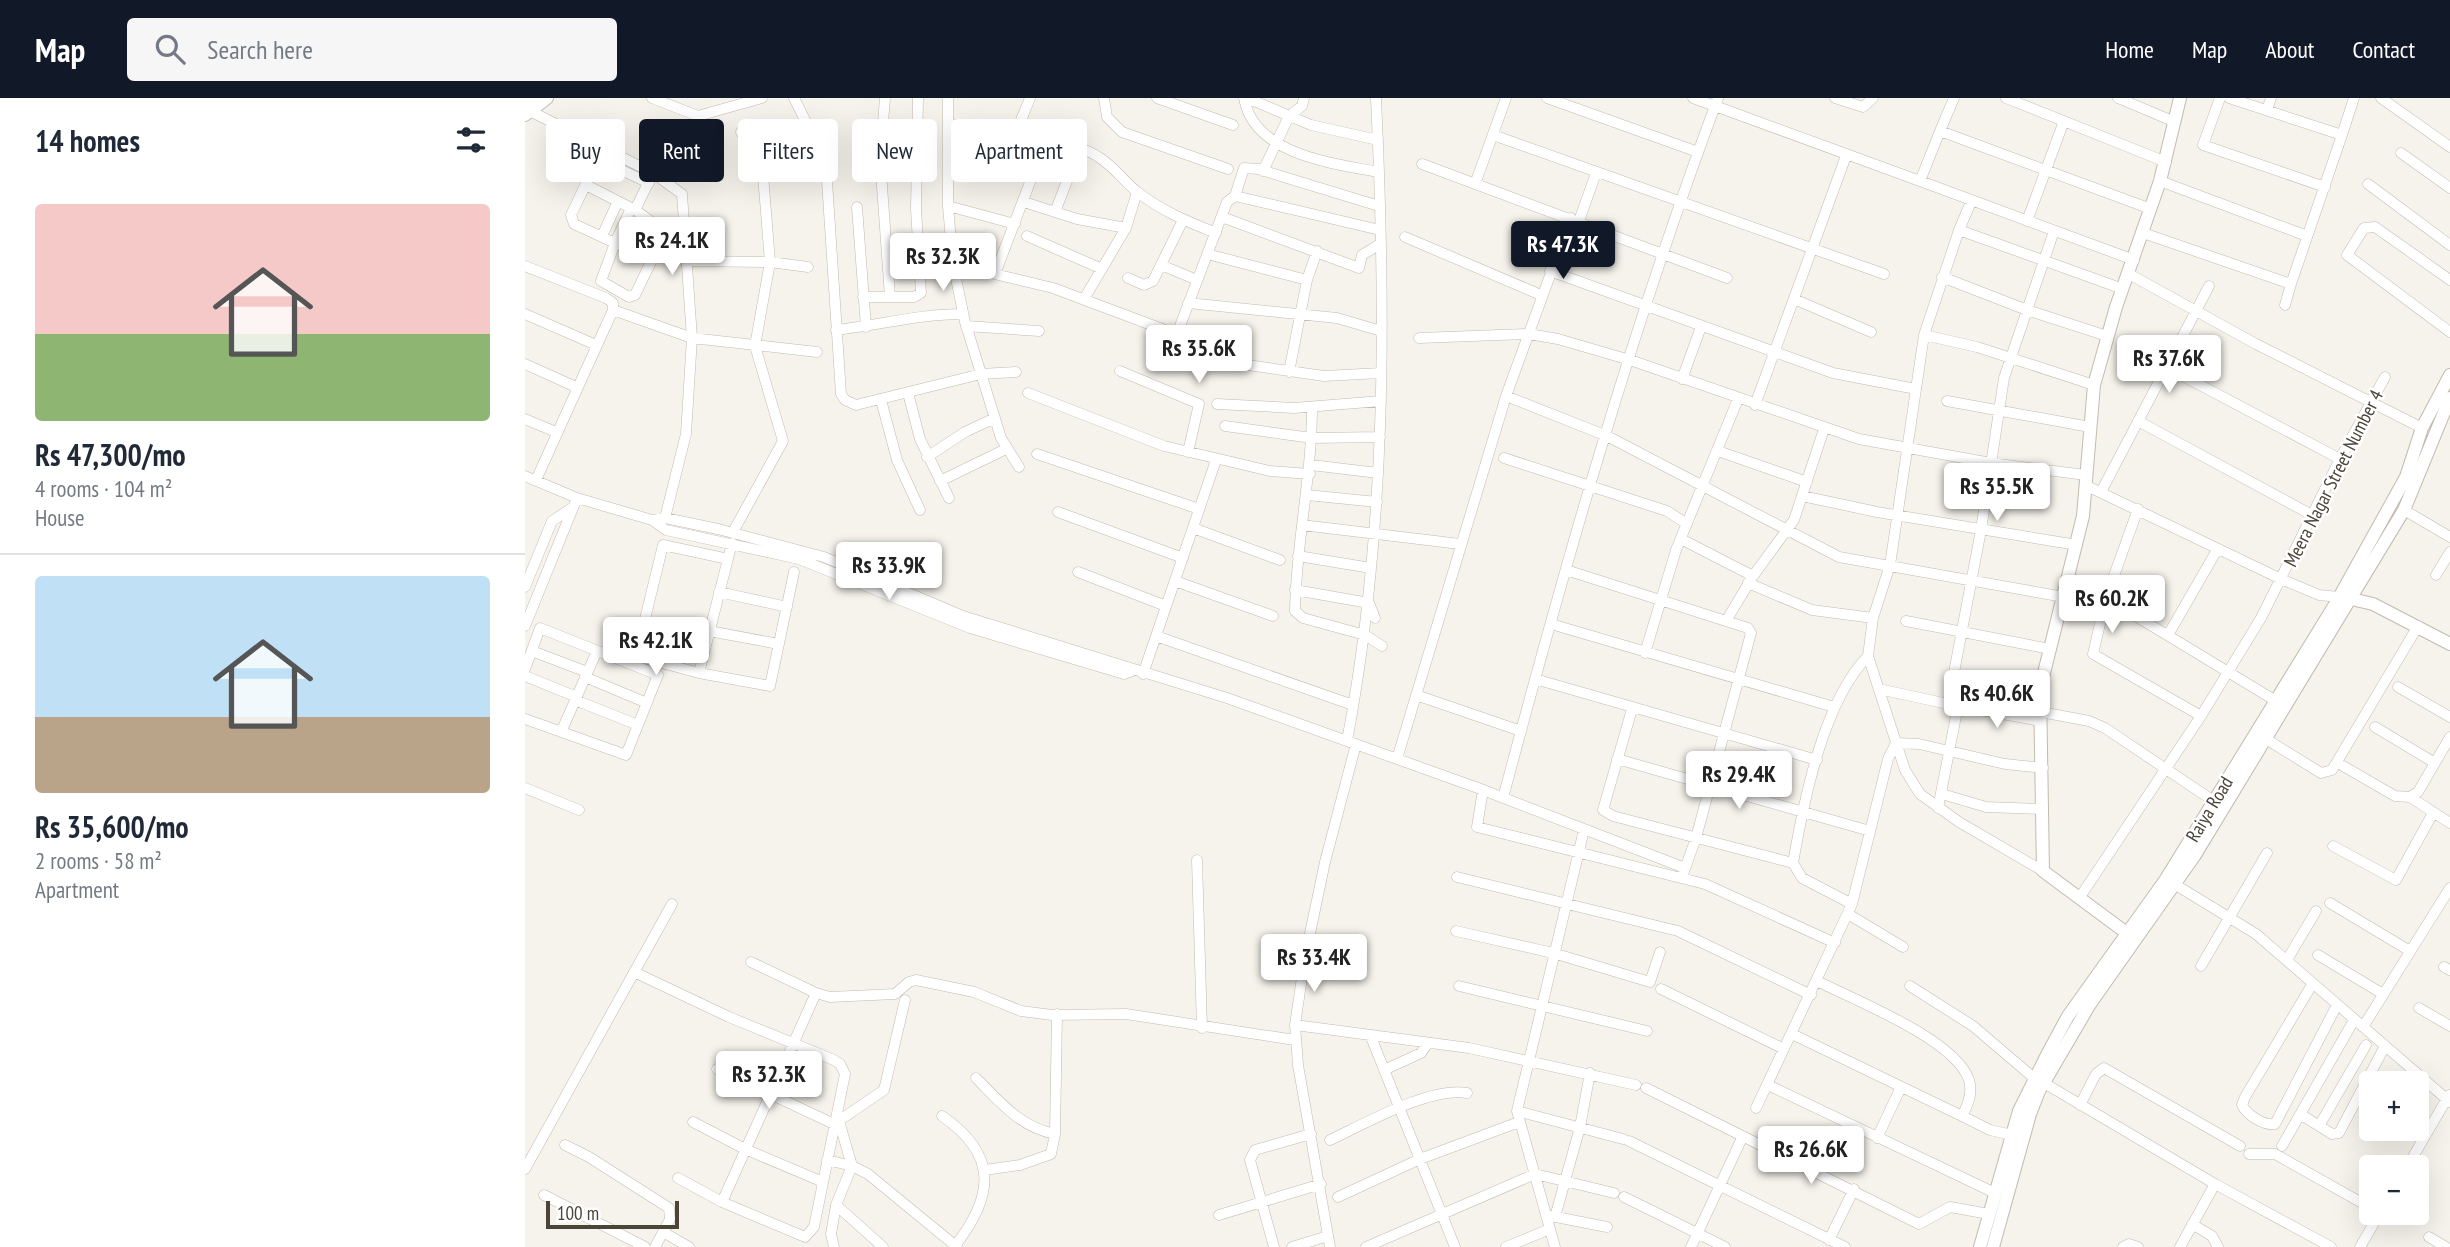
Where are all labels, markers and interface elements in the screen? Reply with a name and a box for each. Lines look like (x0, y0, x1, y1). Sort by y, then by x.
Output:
search box (127, 18, 617, 81)
text: Map (35, 28, 85, 71)
icon: search (151, 30, 189, 68)
text: Search here (207, 33, 313, 66)
text: Home (2105, 34, 2154, 65)
text: Map (2192, 34, 2227, 65)
text: About (2265, 34, 2314, 65)
text: Contact (2352, 34, 2415, 65)
chip: Buy (546, 119, 625, 182)
chip: Rent (639, 119, 724, 182)
chip: Filters (738, 119, 838, 182)
chip: New (852, 119, 937, 182)
chip: Apartment (951, 119, 1087, 182)
text: 14 homes (35, 121, 140, 160)
icon: filters (452, 121, 490, 159)
pin: Rs 24.1K (600, 218, 744, 277)
pin: Rs 47.3K (1491, 222, 1635, 281)
text: Rs 24.1K (635, 225, 709, 254)
text: Rs 47.3K (1527, 229, 1599, 258)
pin: Rs 32.3K (871, 234, 1015, 293)
text: Rs 32.3K (906, 241, 980, 270)
icon: home (200, 249, 326, 375)
pin: Rs 35.6K (1127, 326, 1271, 385)
text: Rs 35.6K (1162, 333, 1236, 362)
pin: Rs 37.6K (2097, 336, 2241, 395)
text: Rs 37.6K (2133, 343, 2205, 372)
street label: Meera Nagar Street Number 4 (2278, 385, 2388, 571)
text: Rs 47,300/mo (35, 435, 186, 474)
pin: Rs 35.5K (1925, 464, 2069, 523)
text: Rs 35.5K (1960, 471, 2034, 500)
text: 4 rooms · 104 m² (35, 474, 172, 503)
text: House (35, 503, 85, 532)
pin: Rs 33.9K (817, 542, 961, 602)
text: Rs 33.9K (852, 550, 926, 579)
pin: Rs 60.2K (2040, 575, 2184, 635)
text: Rs 60.2K (2075, 583, 2149, 612)
pin: Rs 42.1K (584, 618, 728, 677)
icon: home (200, 621, 326, 747)
text: Rs 42.1K (619, 625, 693, 654)
pin: Rs 40.6K (1925, 670, 2069, 730)
text: Rs 40.6K (1960, 678, 2034, 707)
pin: Rs 29.4K (1667, 752, 1811, 811)
text: Rs 29.4K (1702, 759, 1776, 788)
street label: Raiya Road (2180, 772, 2238, 846)
text: Rs 35,600/mo (35, 807, 189, 846)
text: 2 rooms · 58 m² (35, 846, 162, 875)
text: Apartment (35, 875, 119, 904)
pin: Rs 33.4K (1242, 934, 1386, 994)
text: Rs 33.4K (1277, 942, 1351, 971)
pin: Rs 32.3K (697, 1052, 841, 1111)
text: Rs 32.3K (732, 1059, 806, 1088)
map controls (2359, 1071, 2429, 1225)
button: + (2359, 1071, 2429, 1141)
pin: Rs 26.6K (1739, 1126, 1883, 1186)
text: Rs 26.6K (1774, 1134, 1848, 1163)
button: − (2359, 1155, 2429, 1225)
scale bar (546, 1198, 679, 1230)
text: 100 m (557, 1201, 599, 1225)

